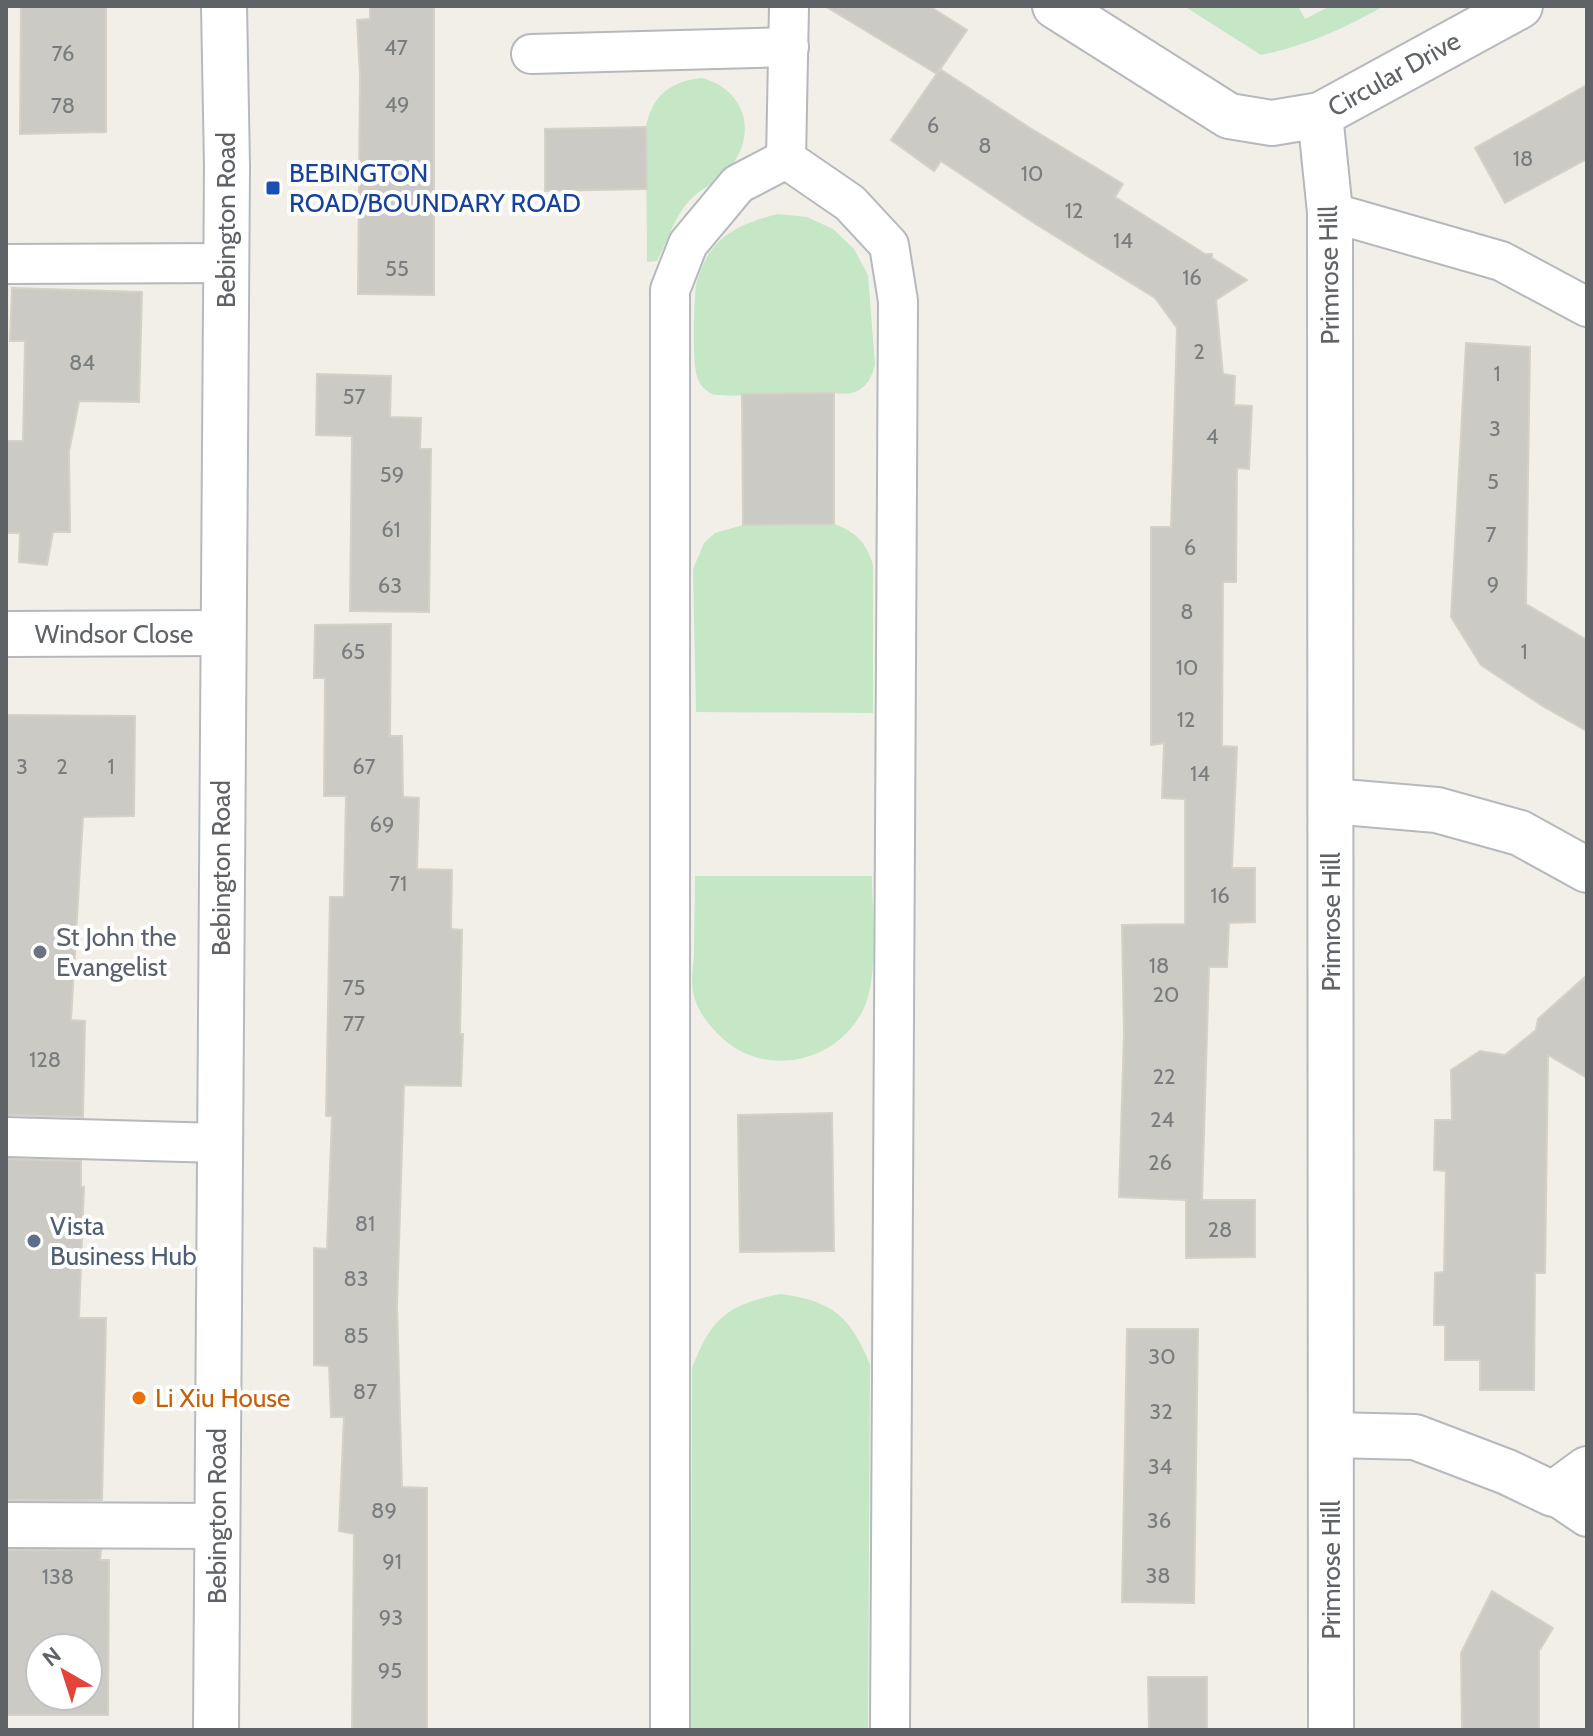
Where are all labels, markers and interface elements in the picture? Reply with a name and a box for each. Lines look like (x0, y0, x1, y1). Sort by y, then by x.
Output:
street label: Circular Drive (1322, 24, 1466, 124)
house number: 47 (384, 34, 408, 61)
house number: 76 (51, 40, 75, 67)
house number: 49 (384, 91, 410, 118)
house number: 78 (51, 92, 75, 119)
house number: 6 (927, 112, 939, 139)
street label: Bebington Road (210, 132, 242, 308)
house number: 8 (978, 132, 992, 159)
house number: 18 (1513, 145, 1533, 172)
place label: BEBINGTON ROAD/BOUNDARY ROAD (289, 157, 581, 219)
house number: 10 (1021, 160, 1043, 187)
marker: BEBINGTON ROAD/BOUNDARY ROAD (264, 179, 282, 197)
house number: 12 (1065, 197, 1083, 224)
street label: Primrose Hill (1312, 205, 1346, 345)
house number: 14 (1113, 227, 1133, 254)
house number: 55 (385, 255, 409, 282)
house number: 16 (1182, 264, 1202, 291)
house number: 2 (1193, 338, 1205, 365)
house number: 84 (69, 349, 95, 376)
house number: 1 (1493, 360, 1501, 387)
house number: 57 (343, 383, 365, 410)
house number: 3 (1489, 415, 1501, 442)
house number: 4 (1206, 423, 1219, 450)
house number: 59 (380, 461, 404, 488)
house number: 5 (1487, 468, 1499, 495)
house number: 61 (381, 516, 401, 543)
house number: 7 (1485, 521, 1497, 548)
house number: 6 (1184, 534, 1196, 561)
house number: 9 (1487, 571, 1499, 598)
house number: 63 (378, 572, 402, 599)
house number: 8 (1180, 598, 1194, 625)
street label: Windsor Close (35, 618, 193, 650)
house number: 65 (341, 638, 365, 665)
house number: 1 (1520, 638, 1528, 665)
house number: 10 (1176, 654, 1198, 681)
house number: 12 (1177, 706, 1195, 733)
house number: 3 (16, 753, 28, 780)
house number: 2 (56, 753, 68, 780)
house number: 1 (107, 753, 115, 780)
house number: 67 (352, 753, 376, 780)
house number: 14 (1190, 760, 1210, 787)
street label: Bebington Road (205, 780, 237, 956)
house number: 69 (370, 811, 395, 838)
street label: Primrose Hill (1315, 852, 1347, 992)
house number: 71 (389, 870, 407, 897)
house number: 16 (1210, 882, 1230, 909)
place label: St John the Evangelist (56, 921, 177, 983)
marker: St John the Evangelist (31, 943, 49, 961)
house number: 18 (1149, 952, 1169, 979)
house number: 75 (343, 974, 365, 1001)
house number: 20 (1153, 981, 1179, 1008)
house number: 77 (343, 1010, 365, 1037)
house number: 128 (29, 1046, 61, 1073)
house number: 22 (1152, 1063, 1176, 1090)
house number: 24 (1150, 1106, 1174, 1133)
house number: 26 (1148, 1149, 1172, 1176)
place label: Vista Business Hub (50, 1210, 197, 1272)
house number: 81 (355, 1210, 375, 1237)
house number: 28 (1208, 1216, 1232, 1243)
marker: Vista Business Hub (25, 1232, 43, 1250)
house number: 83 (343, 1265, 369, 1292)
house number: 85 (343, 1322, 369, 1349)
house number: 30 (1148, 1343, 1176, 1370)
house number: 87 (353, 1378, 377, 1405)
place label: Li Xiu House (155, 1382, 290, 1414)
marker: Li Xiu House (130, 1389, 148, 1407)
house number: 32 (1149, 1398, 1173, 1425)
street label: Bebington Road (201, 1428, 233, 1604)
house number: 34 (1148, 1453, 1173, 1480)
house number: 89 (371, 1497, 397, 1524)
street label: Primrose Hill (1315, 1500, 1347, 1640)
house number: 36 (1147, 1507, 1171, 1534)
house number: 91 (382, 1548, 402, 1575)
house number: 38 (1145, 1562, 1171, 1589)
house number: 138 (42, 1563, 74, 1590)
house number: 93 (379, 1604, 403, 1631)
north arrow (24, 1632, 104, 1712)
text: N (37, 1641, 66, 1672)
house number: 95 (378, 1657, 402, 1684)

